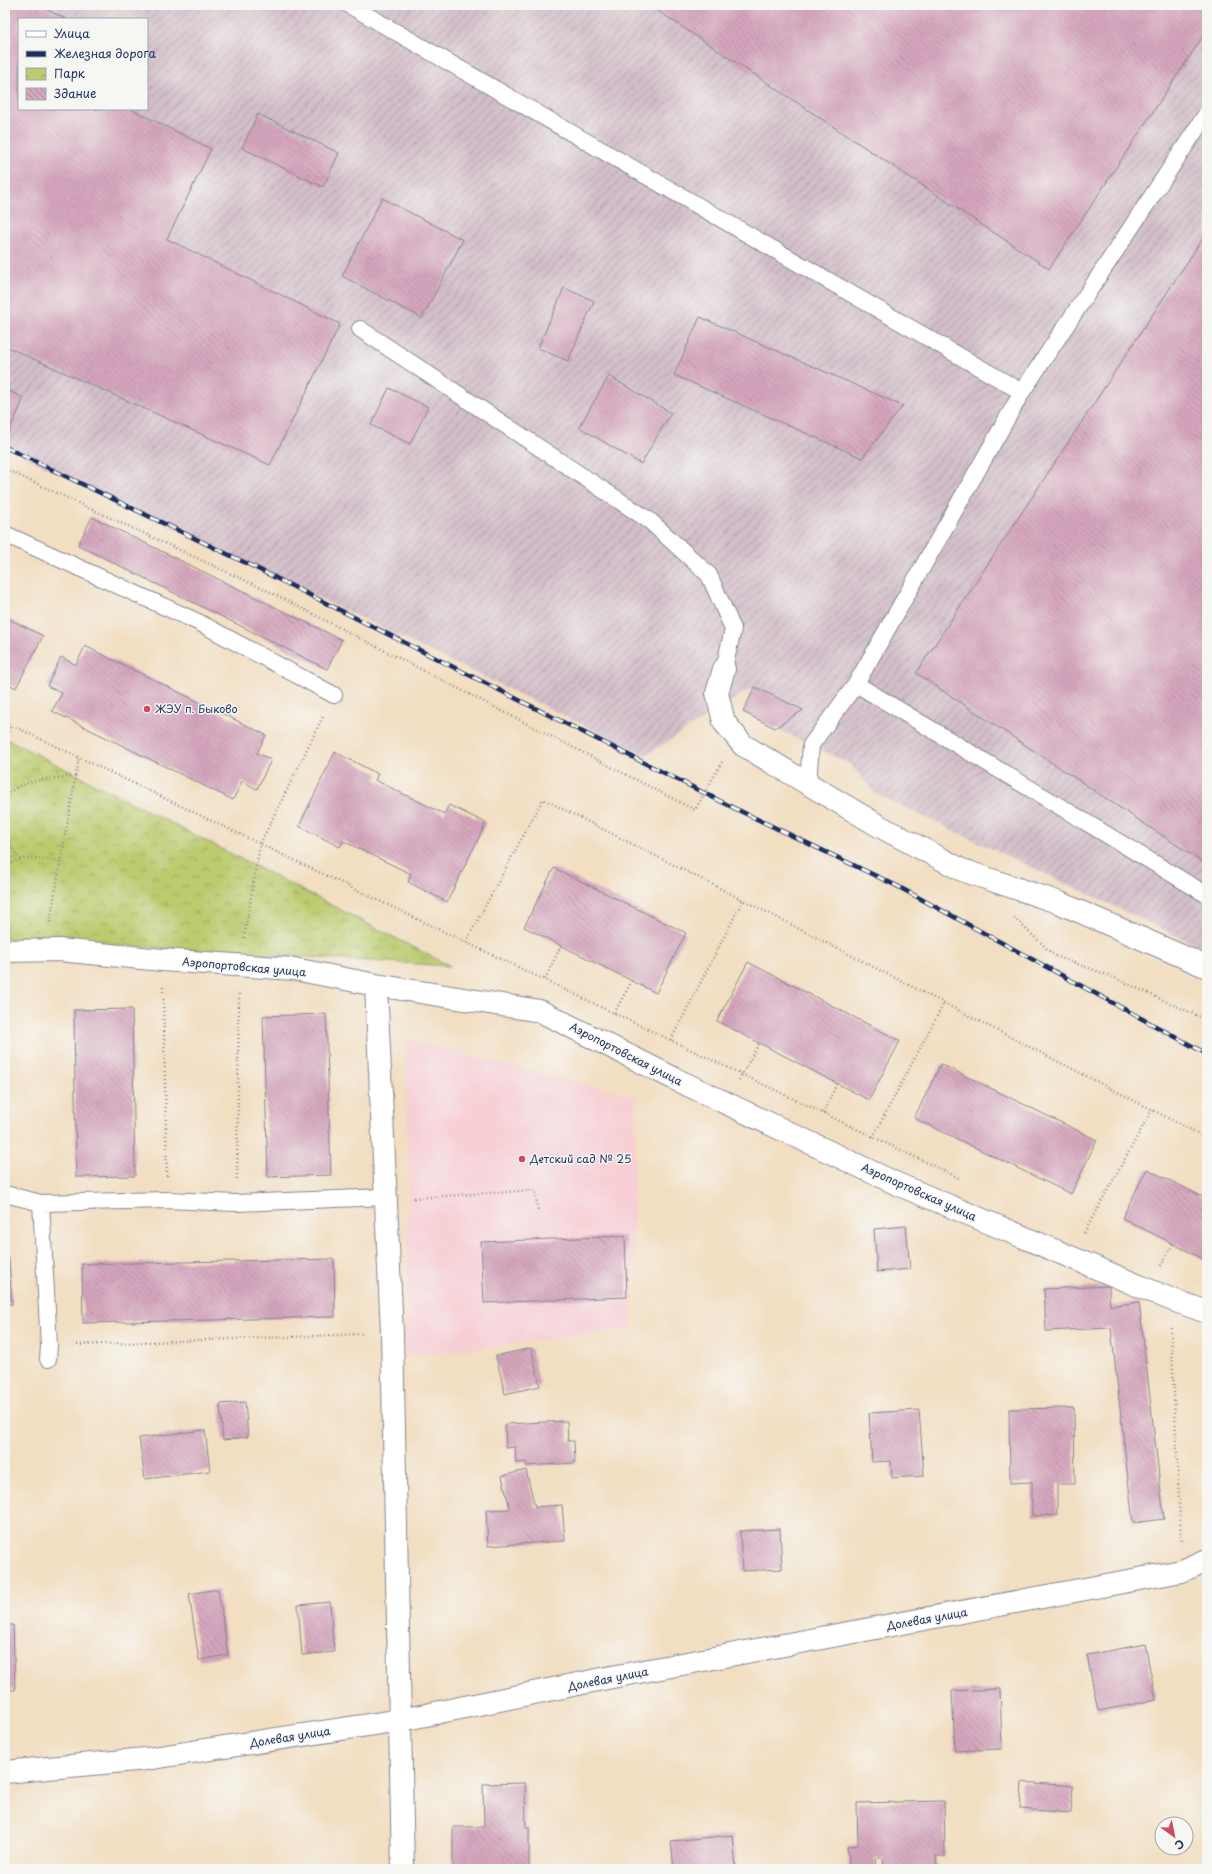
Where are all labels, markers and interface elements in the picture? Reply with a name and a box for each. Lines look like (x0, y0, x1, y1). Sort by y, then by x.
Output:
legend (18, 18, 148, 110)
text: Улица (54, 24, 90, 42)
text: Железная дорога (54, 44, 157, 62)
text: Парк (54, 64, 86, 82)
text: Здание (54, 84, 96, 102)
place label: ЖЭУ п. Быково (155, 700, 238, 717)
marker: ЖЭУ п. Быково (142, 704, 152, 714)
street label: Аэропортовская улица (181, 953, 307, 980)
street label: Аэропортовская улица (567, 1018, 686, 1089)
place label: Детский сад № 25 (529, 1150, 631, 1167)
marker: Детский сад № 25 (517, 1154, 527, 1164)
street label: Аэропортовская улица (859, 1158, 980, 1225)
street label: Долевая улица (884, 1603, 969, 1634)
street label: Долевая улица (565, 1662, 650, 1695)
street label: Долевая улица (247, 1722, 332, 1751)
north arrow (1154, 1816, 1194, 1856)
text: С (1172, 1835, 1188, 1854)

